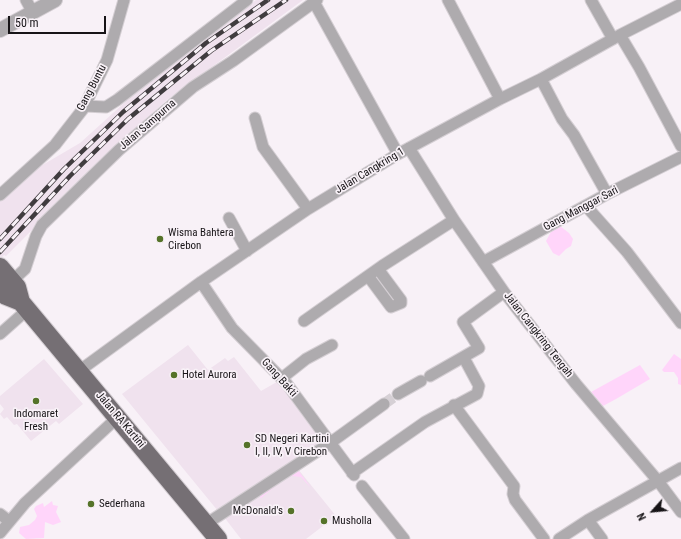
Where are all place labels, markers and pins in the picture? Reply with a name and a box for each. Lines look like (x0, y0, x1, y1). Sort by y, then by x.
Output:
place label: Wisma Bahtera Cirebon (168, 226, 233, 252)
marker: Wisma Bahtera Cirebon (155, 234, 165, 244)
place label: Hotel Aurora (182, 368, 237, 382)
marker: Hotel Aurora (169, 370, 179, 380)
marker: Indomaret Fresh (31, 396, 41, 406)
place label: Indomaret Fresh (14, 407, 58, 433)
place label: SD Negeri Kartini I, II, IV, V Cirebon (255, 432, 329, 458)
marker: SD Negeri Kartini I, II, IV, V Cirebon (242, 440, 252, 450)
place label: Sederhana (99, 497, 145, 511)
marker: Sederhana (86, 499, 96, 509)
place label: McDonald's (233, 504, 283, 518)
marker: McDonald's (286, 506, 296, 516)
place label: Musholla (332, 514, 372, 528)
marker: Musholla (319, 516, 329, 526)

